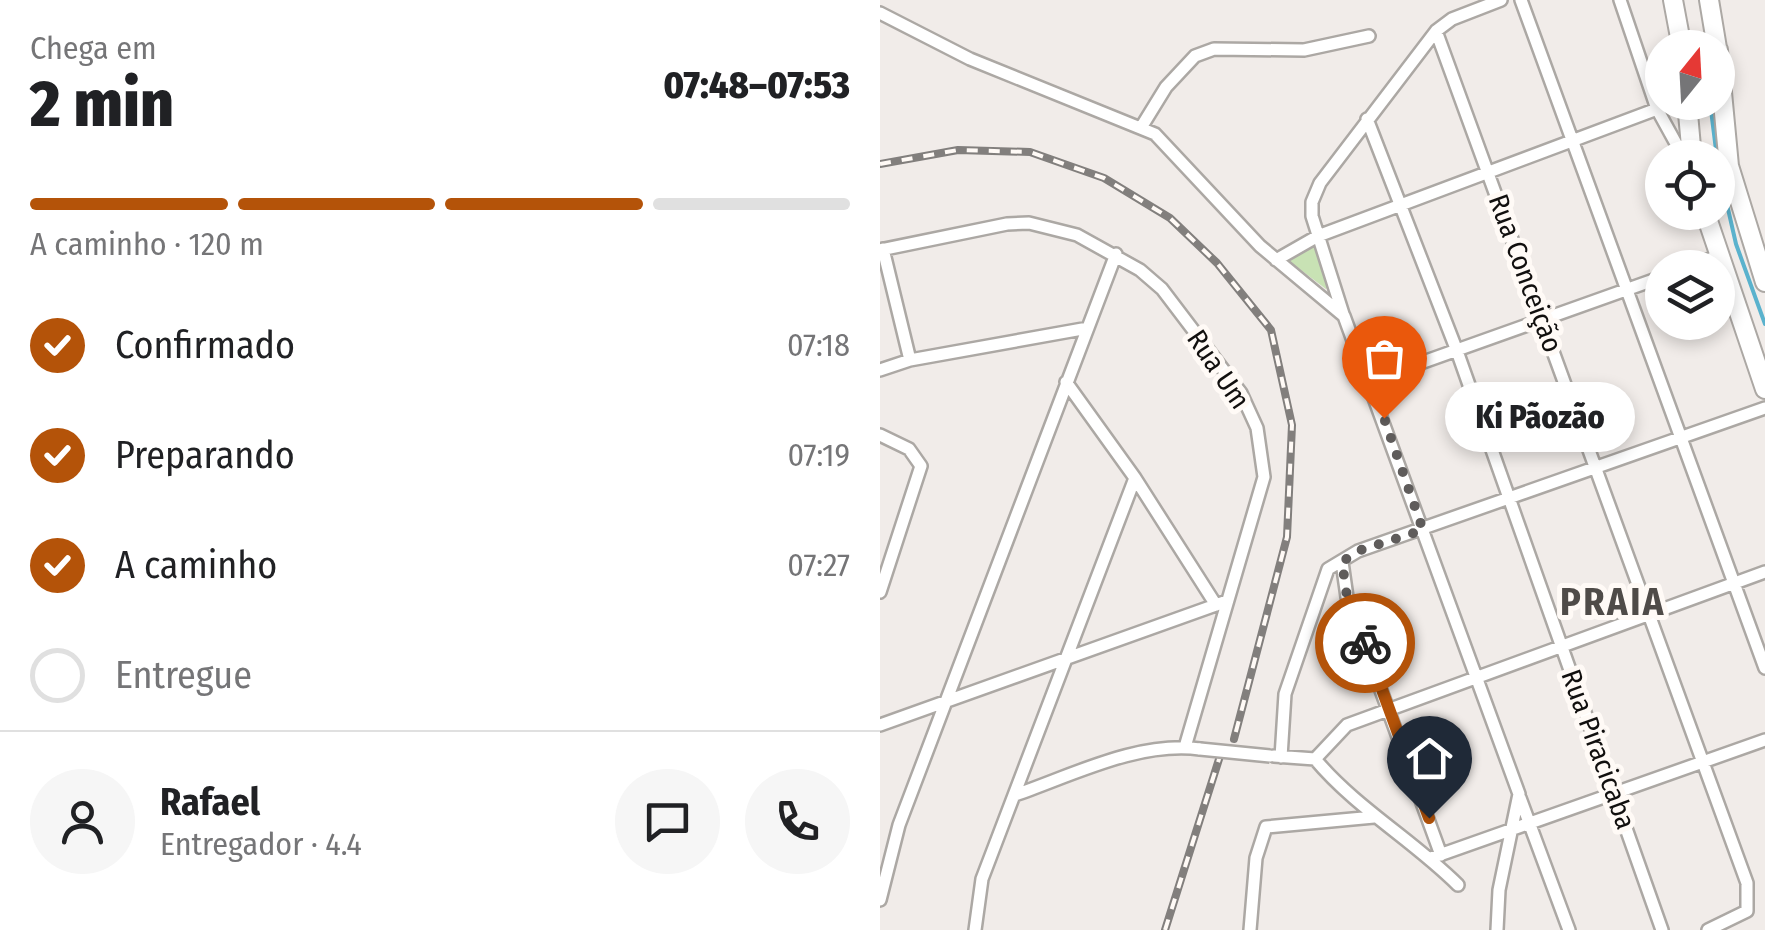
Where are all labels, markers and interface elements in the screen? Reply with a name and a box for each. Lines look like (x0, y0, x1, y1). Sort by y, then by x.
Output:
text: Chega em (30, 29, 157, 67)
north arrow (1645, 30, 1735, 120)
map controls (1645, 30, 1735, 340)
text: 07:48–07:53 (663, 62, 850, 108)
text: 2 min (30, 65, 174, 143)
button: locate (1645, 140, 1735, 230)
street label: Rua Conceição (1482, 190, 1569, 357)
text: A caminho · 120 m (30, 225, 264, 263)
button: layers (1645, 250, 1735, 340)
pin (1342, 316, 1427, 419)
icon: check (30, 318, 85, 373)
text: Confirmado (115, 322, 295, 368)
street label: Rua Um (1180, 323, 1257, 415)
text: 07:18 (787, 326, 850, 364)
icon: bag (1357, 331, 1412, 386)
callout: Ki Pãozão (1444, 383, 1634, 453)
text: Ki Pãozão (1475, 398, 1605, 436)
icon: check (30, 428, 85, 483)
text: Preparando (115, 432, 295, 478)
text: 07:19 (787, 436, 850, 474)
icon: check (30, 538, 85, 593)
text: A caminho (115, 542, 277, 588)
text: 07:27 (787, 546, 850, 584)
district label: PRAIA (1560, 579, 1666, 625)
courier (1315, 593, 1415, 693)
icon: bike (1338, 616, 1393, 671)
text: Entregue (115, 652, 252, 698)
street label: Rua Piracicaba (1554, 665, 1643, 833)
pin (1387, 716, 1472, 819)
icon: home (1402, 731, 1457, 786)
button: person (30, 769, 135, 874)
button: chat (615, 769, 720, 874)
button: phone (745, 769, 850, 874)
text: Rafael (160, 779, 260, 825)
text: Entregador · 4.4 (160, 825, 362, 863)

